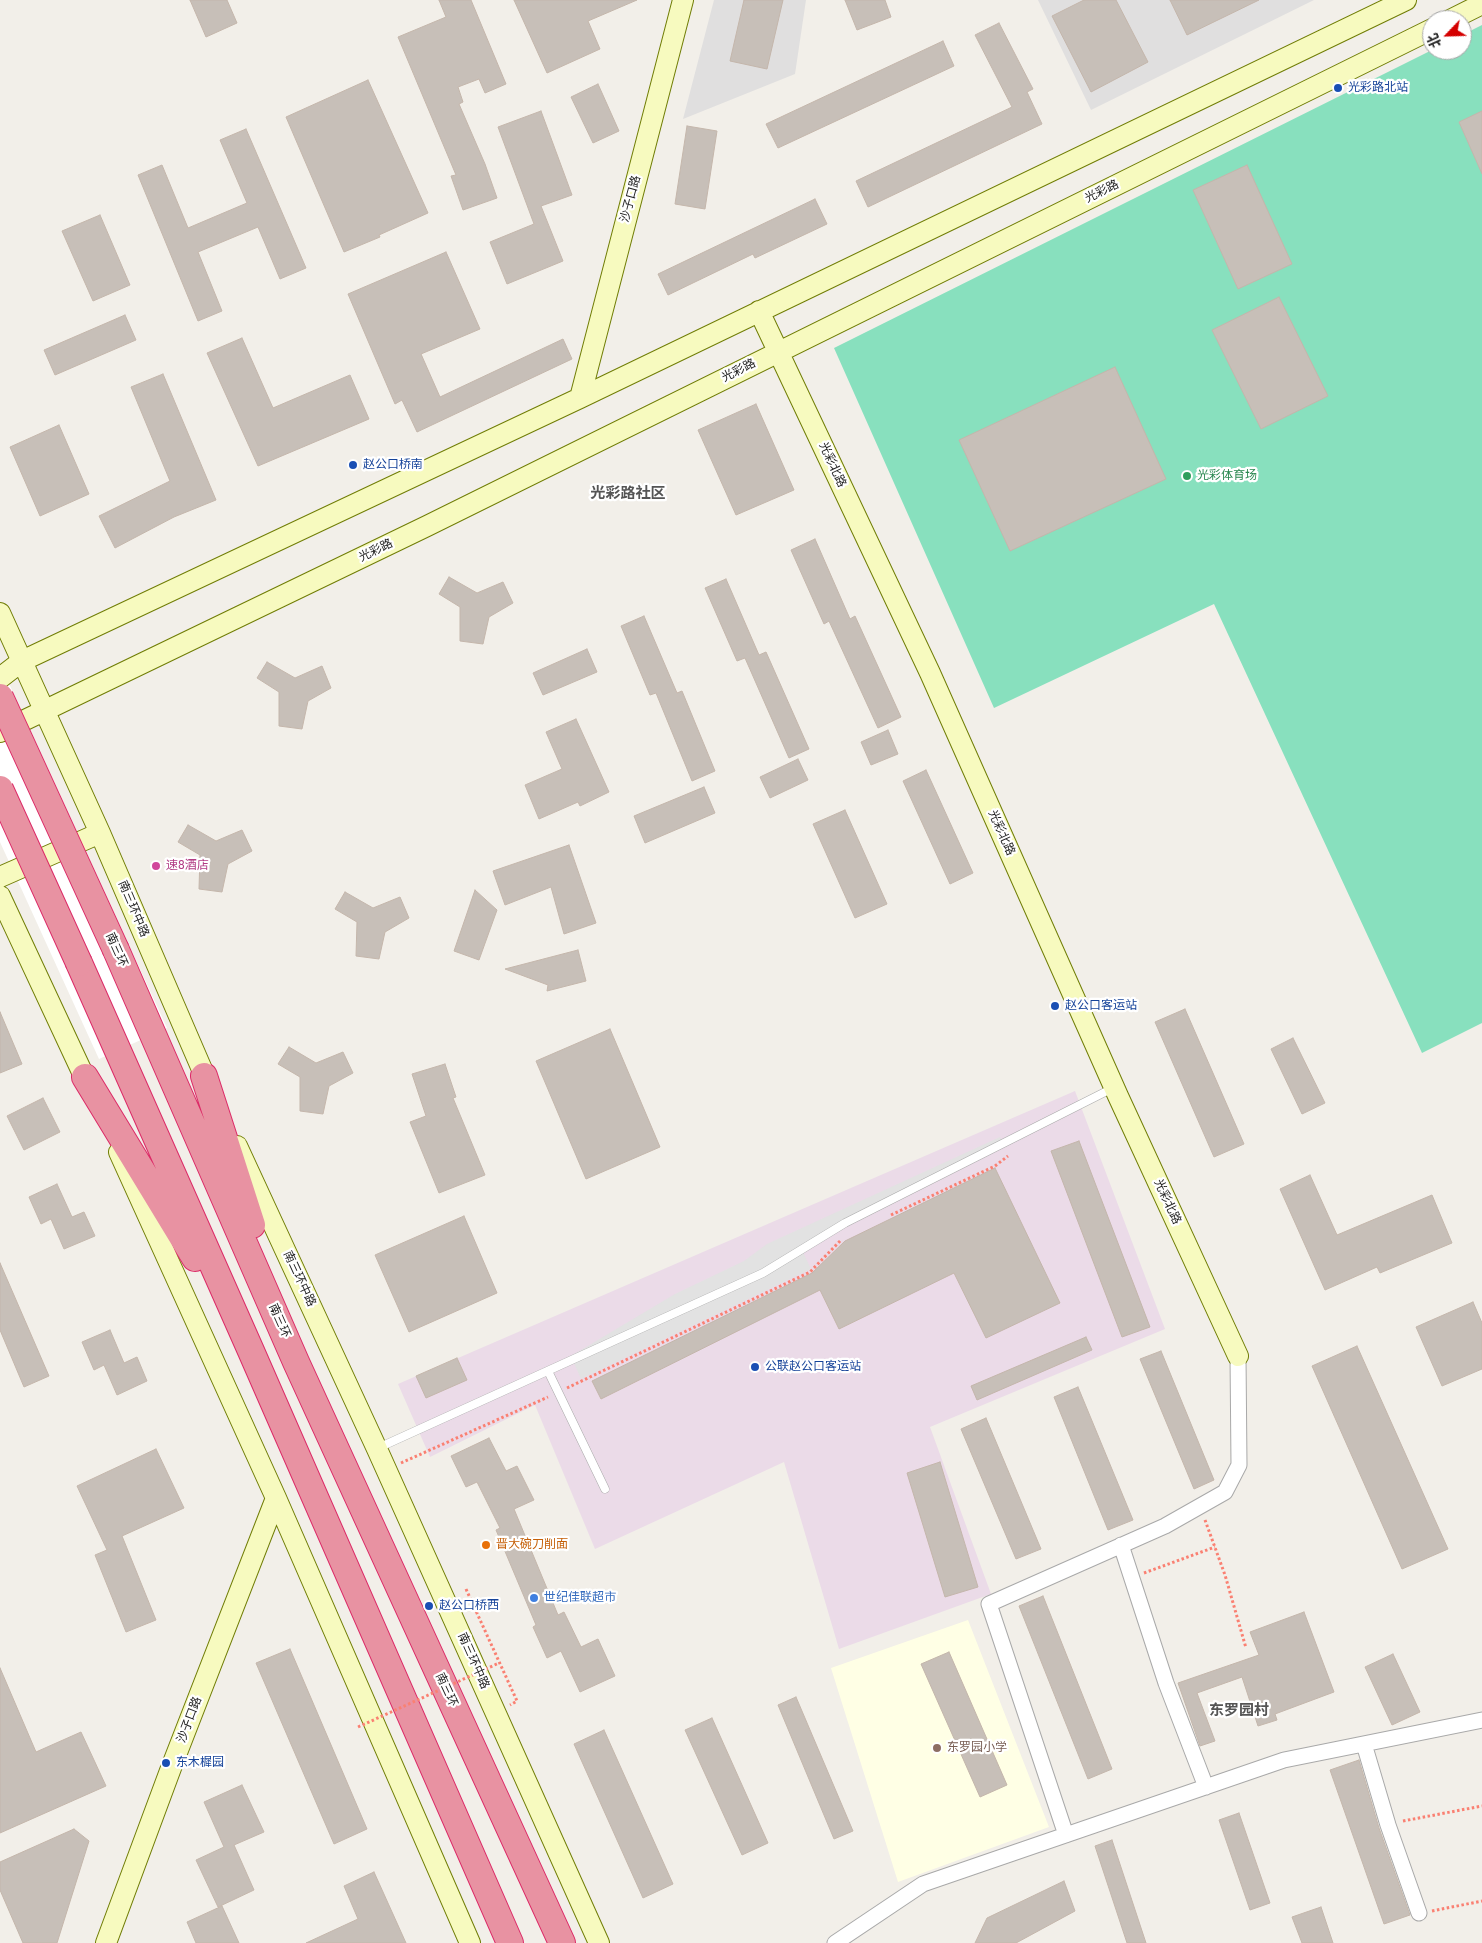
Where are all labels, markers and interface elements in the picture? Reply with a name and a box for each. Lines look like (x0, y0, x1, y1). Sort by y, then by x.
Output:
north arrow (1422, 10, 1472, 60)
text: 北 (1424, 31, 1444, 50)
place label: 光彩路北站 (1348, 81, 1408, 95)
marker: 光彩路北站 (1332, 82, 1344, 94)
street label: 沙子口路 (618, 174, 644, 224)
street label: 光彩路 (1083, 178, 1121, 206)
street label: 光彩路 (720, 356, 758, 386)
street label: 光彩北路 (815, 440, 849, 490)
place label: 赵公口桥南 (363, 458, 423, 472)
marker: 赵公口桥南 (347, 459, 359, 471)
place label: 光彩体育场 (1197, 469, 1257, 483)
marker: 光彩体育场 (1181, 470, 1193, 482)
district label: 光彩路社区 (591, 485, 665, 503)
street label: 光彩路 (357, 537, 395, 565)
street label: 光彩北路 (985, 808, 1017, 858)
place label: 速8酒店 (166, 859, 209, 873)
marker: 速8酒店 (150, 860, 162, 872)
street label: 南三环中路 (115, 879, 151, 939)
street label: 南三环 (102, 931, 130, 969)
place label: 赵公口客运站 (1065, 999, 1137, 1013)
marker: 赵公口客运站 (1049, 1000, 1061, 1012)
street label: 光彩北路 (1150, 1177, 1184, 1227)
street label: 南三环中路 (280, 1249, 318, 1309)
street label: 南三环 (265, 1302, 293, 1340)
place label: 公联赵公口客运站 (765, 1360, 861, 1374)
marker: 公联赵公口客运站 (749, 1361, 761, 1373)
place label: 晋大碗刀削面 (496, 1538, 568, 1552)
marker: 晋大碗刀削面 (480, 1539, 492, 1551)
place label: 世纪佳联超市 (544, 1591, 616, 1605)
marker: 世纪佳联超市 (528, 1592, 540, 1604)
place label: 赵公口桥西 (439, 1599, 499, 1613)
marker: 赵公口桥西 (423, 1600, 435, 1612)
street label: 南三环中路 (454, 1631, 492, 1691)
street label: 南三环 (432, 1671, 460, 1709)
street label: 沙子口路 (175, 1695, 205, 1745)
district label: 东罗园村 (1209, 1702, 1269, 1720)
place label: 东罗园小学 (947, 1741, 1007, 1755)
marker: 东罗园小学 (931, 1742, 943, 1754)
place label: 东木樨园 (176, 1756, 224, 1770)
marker: 东木樨园 (160, 1757, 172, 1769)

